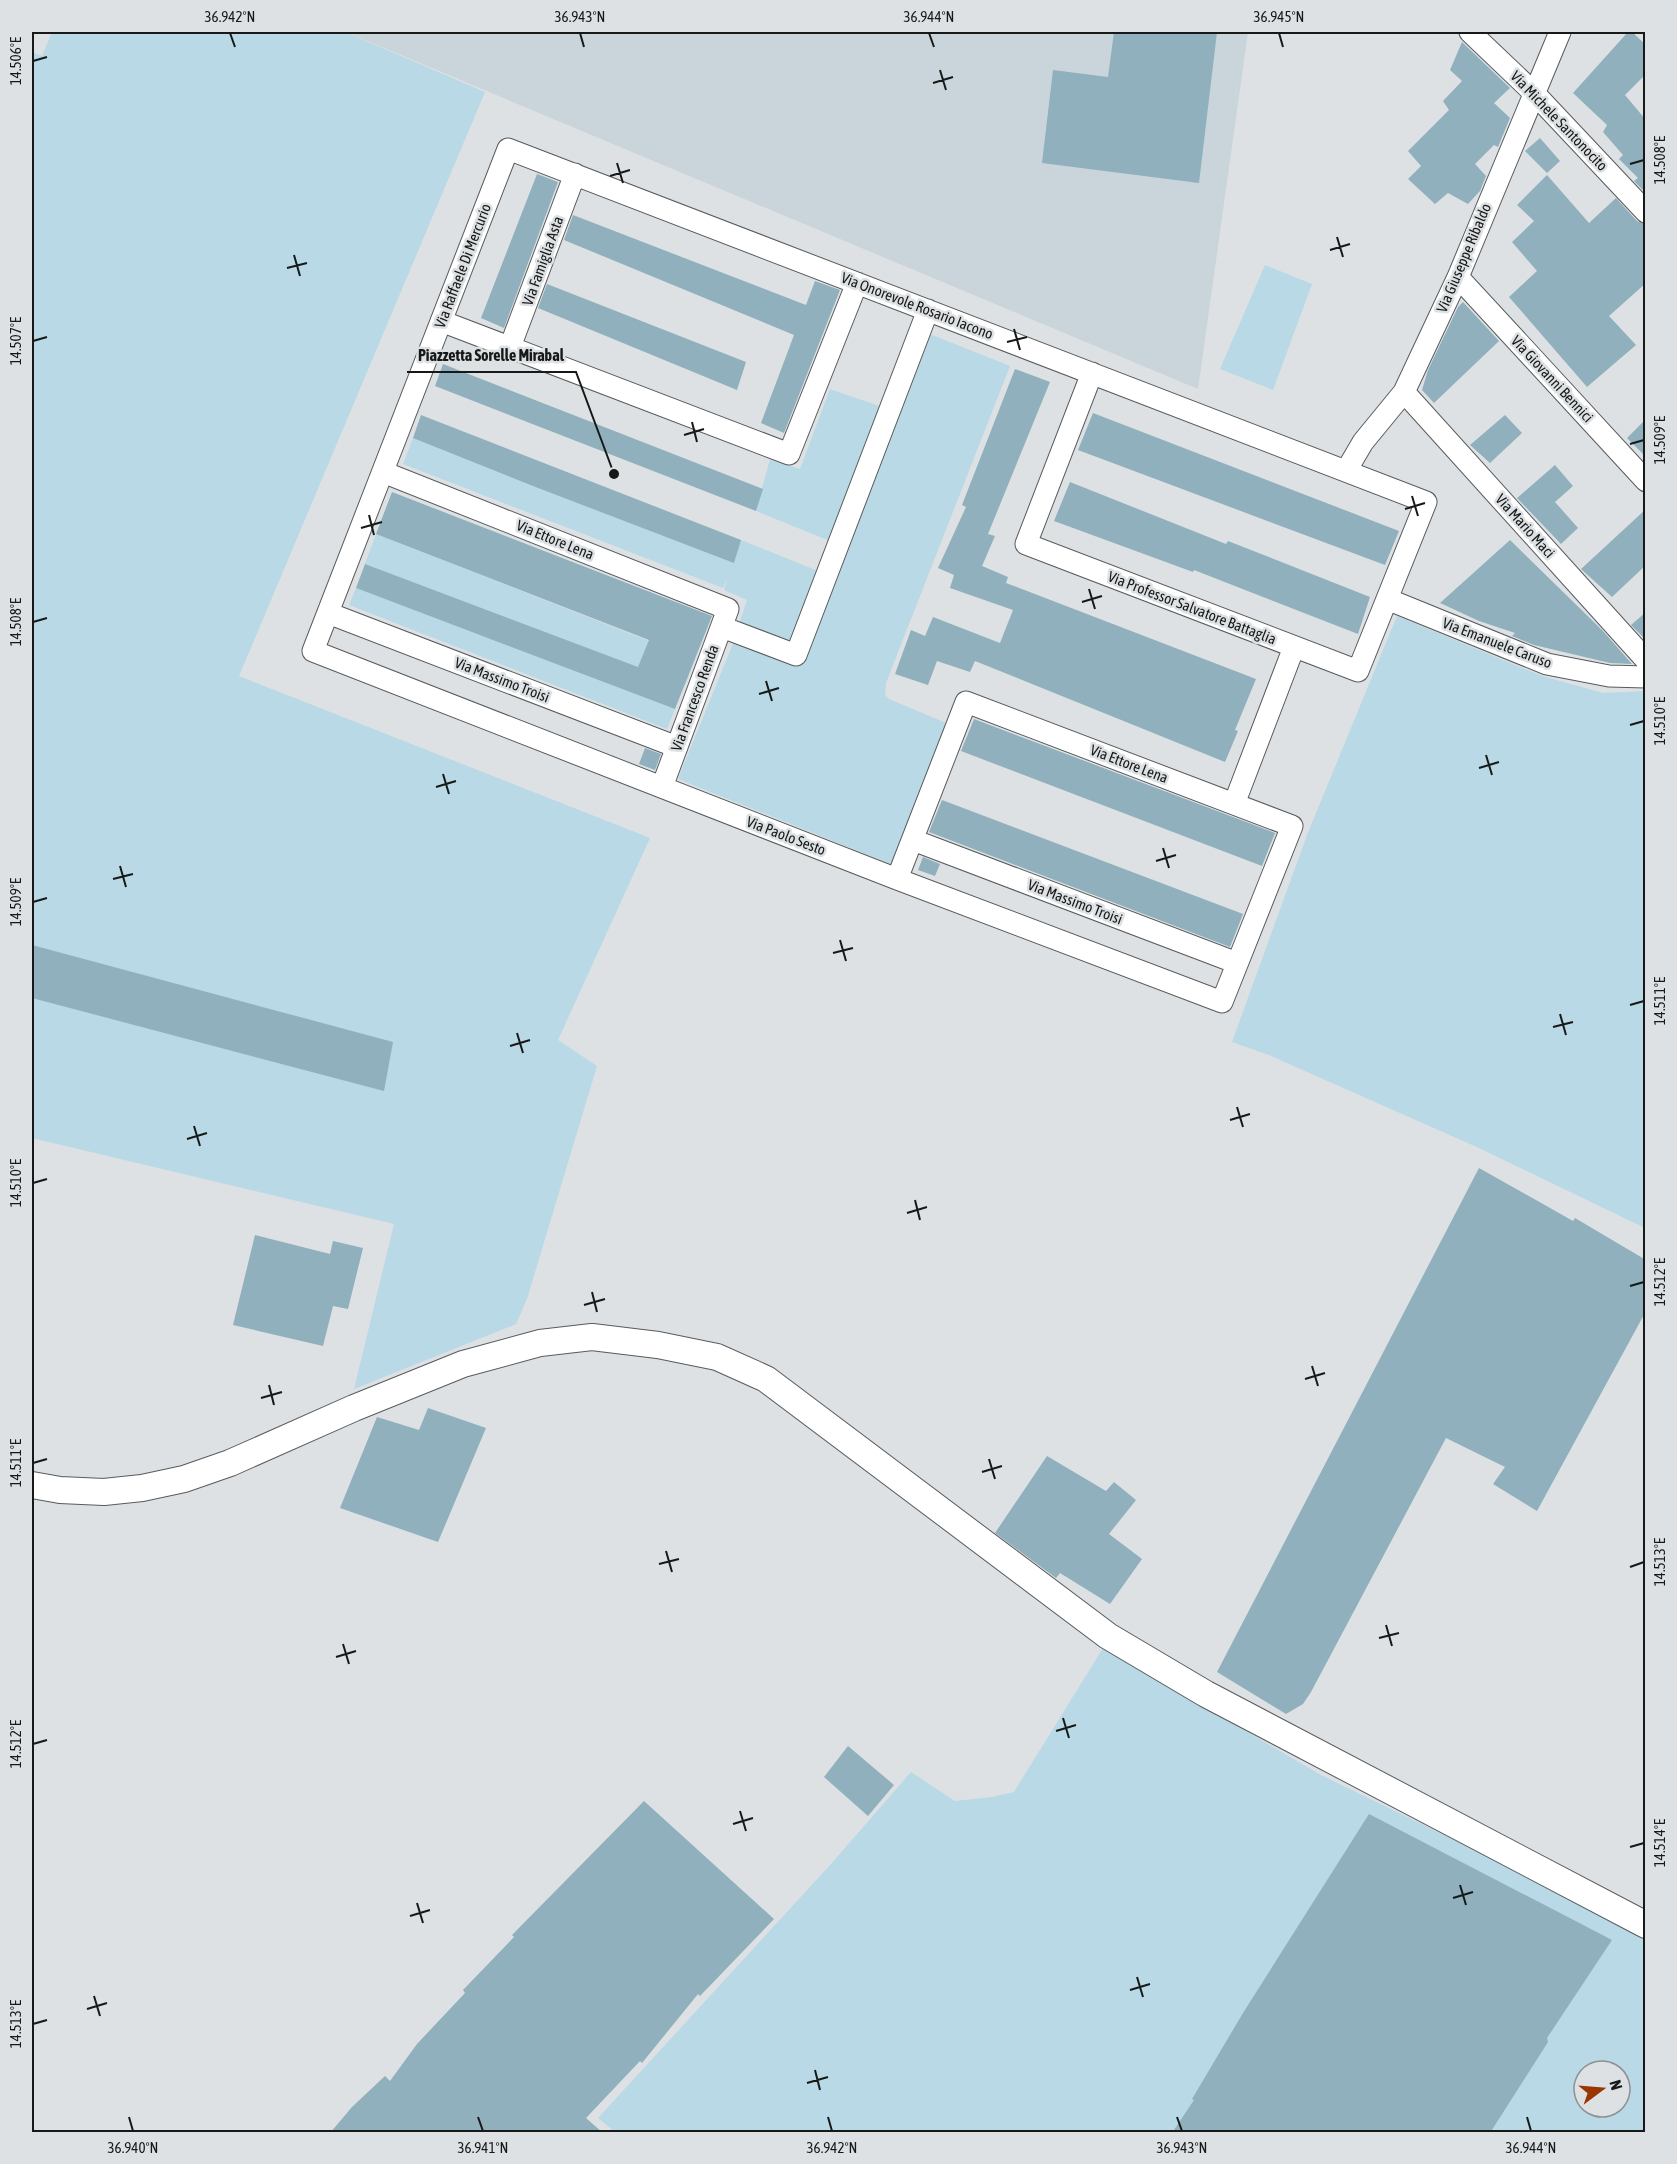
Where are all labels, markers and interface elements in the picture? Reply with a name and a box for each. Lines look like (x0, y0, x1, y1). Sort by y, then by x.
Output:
text: 36.942°N (205, 8, 255, 25)
text: 36.943°N (555, 8, 605, 25)
text: 36.944°N (904, 8, 954, 25)
text: 36.945°N (1254, 8, 1304, 25)
text: 14.506°E (7, 36, 24, 85)
street label: Via Michele Santonocito (1507, 67, 1611, 174)
text: 14.508°E (1651, 135, 1668, 184)
street label: Via Raffaele Di Mercurio (431, 201, 494, 330)
street label: Via Giuseppe Ribaldo (1433, 201, 1494, 315)
street label: Via Famiglia Asta (519, 214, 567, 308)
street label: Via Onorevole Rosario Iacono (839, 269, 996, 342)
text: 14.507°E (7, 316, 24, 365)
street label: Via Giovanni Bennici (1508, 332, 1597, 425)
callout: Piazzetta Sorelle Mirabal (407, 338, 576, 372)
text: Piazzetta Sorelle Mirabal (418, 346, 565, 364)
text: 14.509°E (1651, 415, 1668, 464)
street label: Via Mario Maci (1492, 490, 1558, 561)
street label: Via Ettore Lena (514, 516, 596, 563)
street label: Via Professor Salvatore Battaglia (1106, 568, 1279, 648)
text: 14.508°E (7, 597, 24, 646)
street label: Via Emanuele Caruso (1440, 614, 1554, 671)
street label: Via Francesco Renda (667, 642, 722, 753)
street label: Via Massimo Troisi (452, 654, 552, 705)
text: 14.510°E (1651, 696, 1668, 745)
street label: Via Ettore Lena (1088, 741, 1170, 786)
street label: Via Paolo Sesto (744, 813, 828, 858)
street label: Via Massimo Troisi (1025, 876, 1125, 927)
text: 14.509°E (7, 877, 24, 926)
text: 14.511°E (1651, 976, 1668, 1025)
text: 14.510°E (7, 1158, 24, 1207)
text: 14.512°E (1651, 1257, 1668, 1306)
text: 14.511°E (7, 1438, 24, 1487)
text: 14.513°E (1651, 1537, 1668, 1586)
text: 14.512°E (7, 1719, 24, 1768)
text: 14.514°E (1651, 1818, 1668, 1867)
text: 14.513°E (7, 1999, 24, 2048)
north arrow (1572, 2059, 1632, 2119)
text: N (1606, 2078, 1626, 2092)
text: 36.940°N (108, 2139, 158, 2156)
text: 36.941°N (458, 2139, 508, 2156)
text: 36.942°N (807, 2139, 857, 2156)
text: 36.943°N (1157, 2139, 1207, 2156)
text: 36.944°N (1506, 2139, 1556, 2156)

